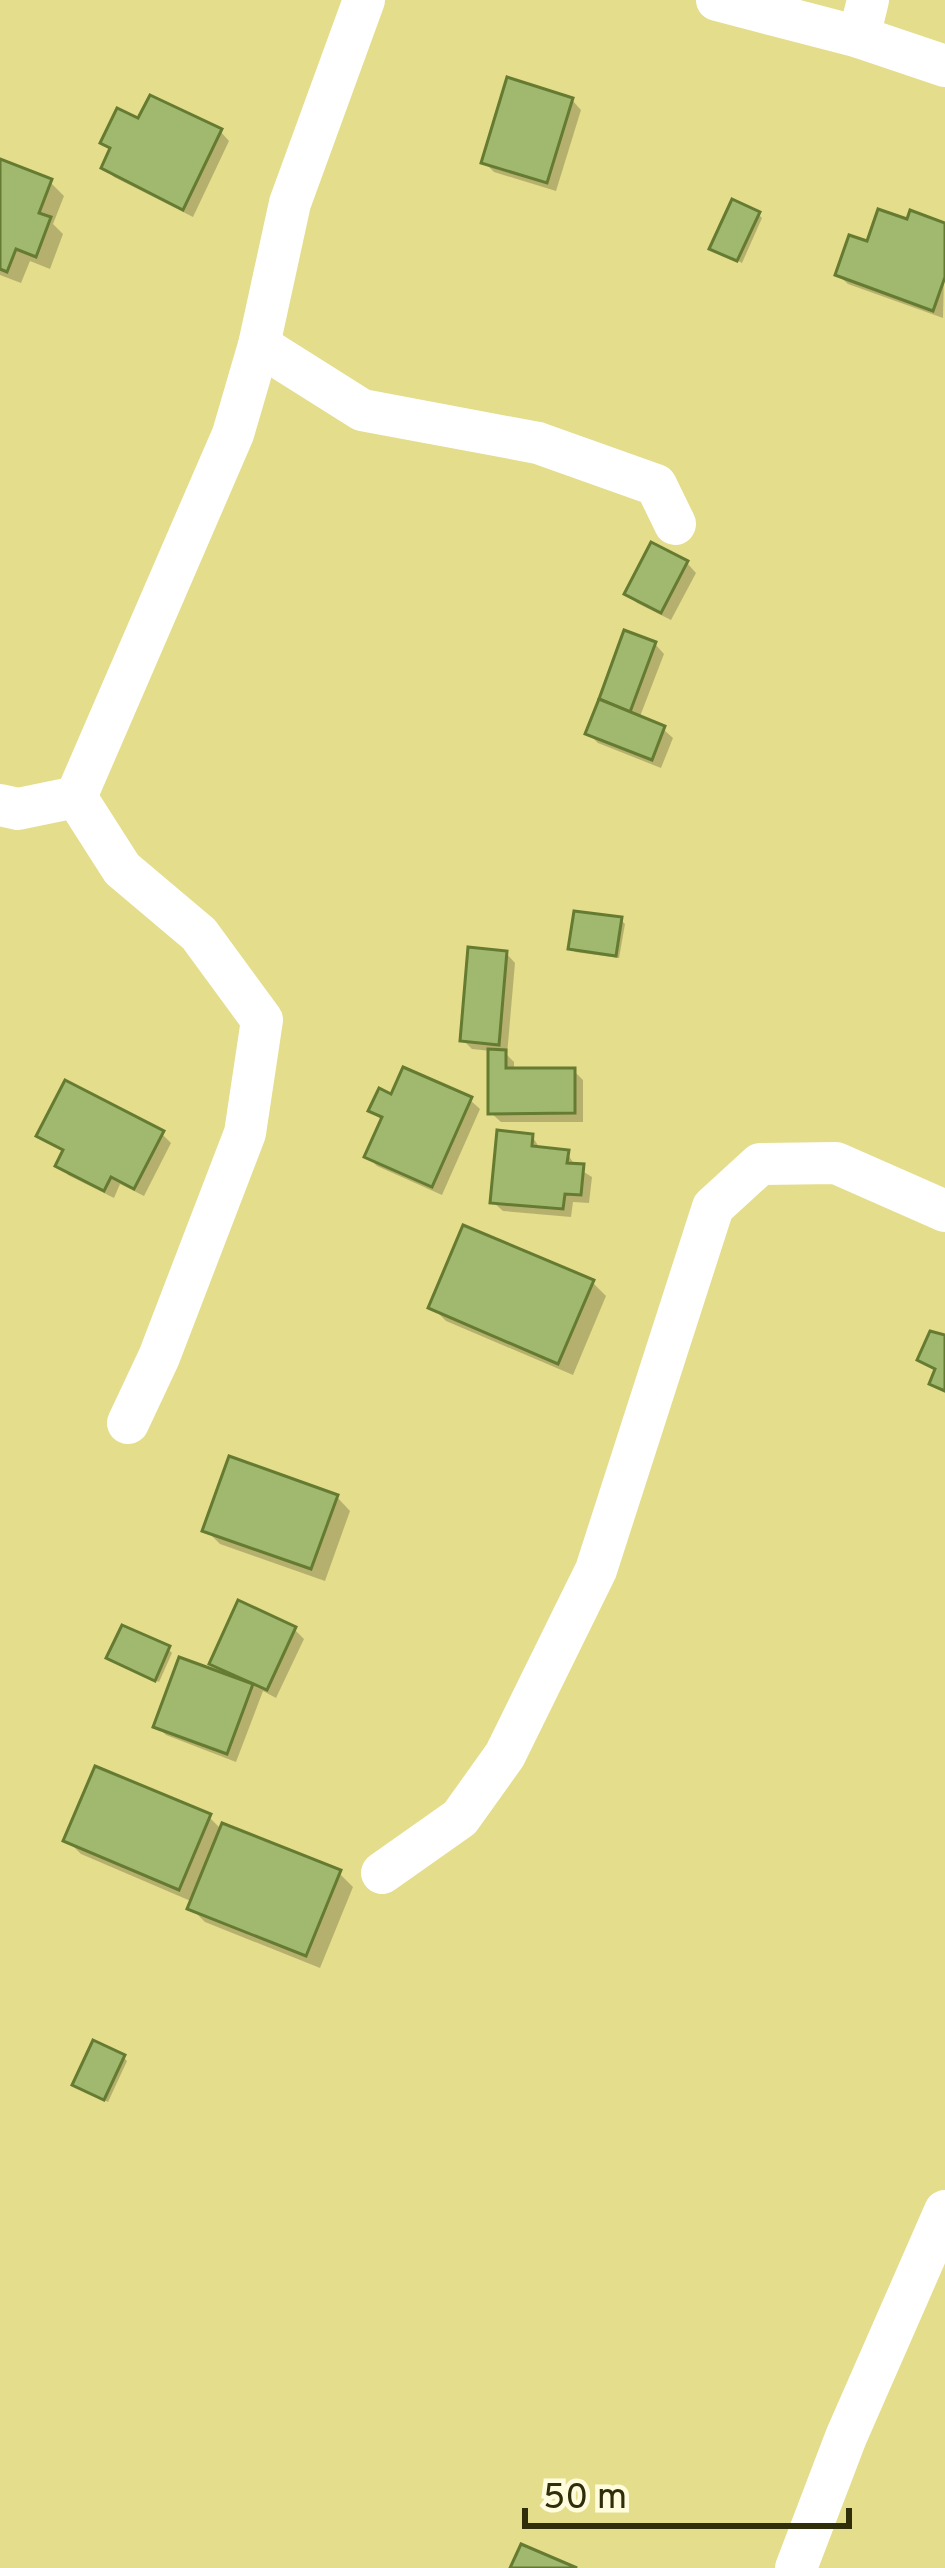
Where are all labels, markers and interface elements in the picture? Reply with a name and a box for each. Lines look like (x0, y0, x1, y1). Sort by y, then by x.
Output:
scale bar (525, 2454, 849, 2528)
text: 50 m (543, 2476, 627, 2522)

